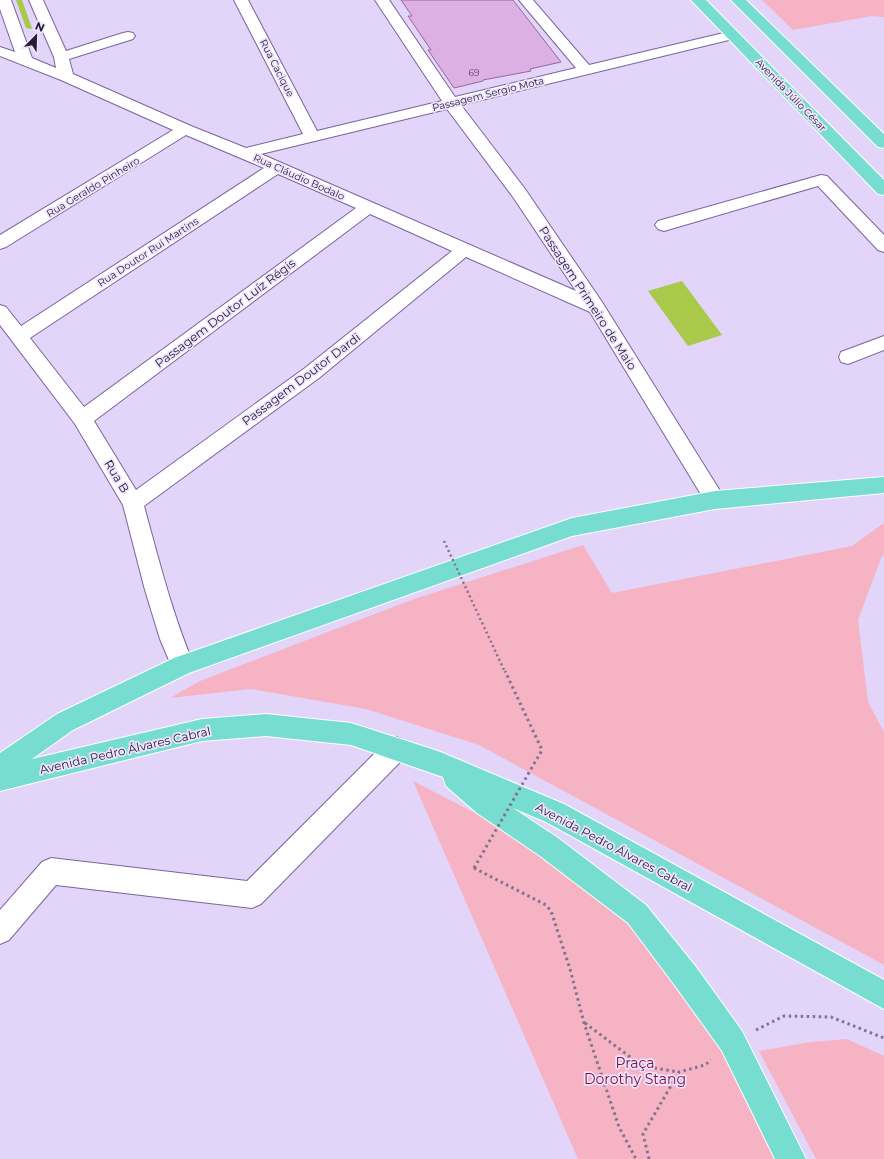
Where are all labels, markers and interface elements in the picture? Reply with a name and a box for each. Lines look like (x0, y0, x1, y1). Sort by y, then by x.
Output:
north arrow (16, 16, 56, 56)
text: N (33, 19, 47, 35)
street label: Rua Cacique (257, 37, 297, 99)
street label: Avenida Júlio César (753, 56, 829, 134)
house number: 69 (469, 67, 480, 78)
street label: Passagem Sergio Mota (431, 74, 545, 114)
street label: Rua Cláudio Bodalo (251, 151, 347, 203)
street label: Rua Geraldo Pinheiro (44, 154, 142, 220)
street label: Rua Doutor Rui Martins (95, 214, 201, 290)
street label: Passagem Primeiro de Maio (536, 223, 640, 373)
street label: Passagem Doutor Luíz Régis (152, 255, 298, 371)
street label: Passagem Doutor Dardi (239, 330, 363, 428)
street label: Rua B (101, 457, 133, 495)
street label: Avenida Pedro Álvares Cabral (38, 723, 212, 777)
street label: Avenida Pedro Álvares Cabral (533, 799, 695, 895)
park label: Praça Dorothy Stang (584, 1054, 686, 1088)

